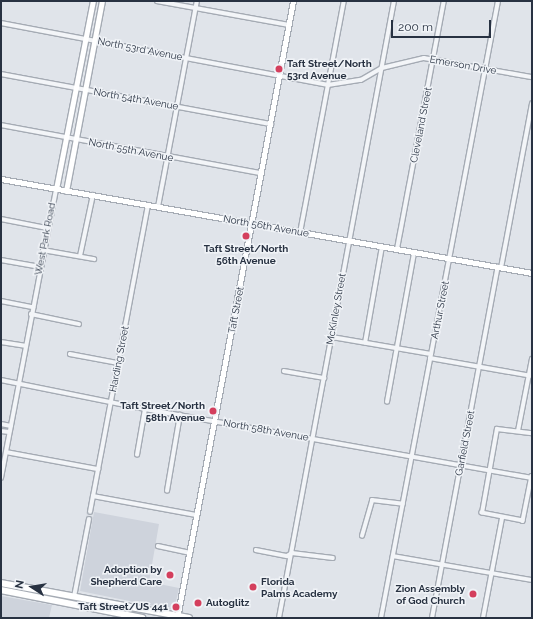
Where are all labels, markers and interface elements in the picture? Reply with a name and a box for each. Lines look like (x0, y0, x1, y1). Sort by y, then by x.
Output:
scale bar (393, 12, 493, 38)
text: 200 m (398, 20, 433, 34)
street label: North 53rd Avenue (96, 35, 184, 63)
street label: Emerson Drive (429, 53, 497, 77)
place label: Taft Street/North 53rd Avenue (287, 57, 372, 80)
marker: Taft Street/North 53rd Avenue (274, 64, 284, 74)
street label: North 54th Avenue (92, 86, 180, 112)
street label: Cleveland Street (408, 86, 434, 164)
street label: North 55th Avenue (87, 136, 175, 164)
street label: West Park Road (32, 202, 58, 276)
street label: North 56th Avenue (222, 213, 310, 239)
marker: Taft Street/North 56th Avenue (241, 231, 251, 241)
place label: Taft Street/North 56th Avenue (204, 242, 288, 266)
street label: McKinley Street (324, 272, 348, 346)
street label: Arthur Street (428, 280, 452, 340)
street label: Taft Street (226, 286, 246, 334)
street label: Harding Street (107, 325, 131, 393)
place label: Taft Street/North 58th Avenue (120, 399, 205, 422)
marker: Taft Street/North 58th Avenue (208, 406, 218, 416)
street label: Garfield Street (453, 409, 477, 477)
street label: North 58th Avenue (222, 417, 310, 443)
place label: Adoption by Shepherd Care (90, 563, 162, 586)
north arrow (12, 567, 52, 607)
marker: Adoption by Shepherd Care (165, 570, 175, 580)
place label: Florida Palms Academy (261, 575, 338, 598)
text: N (13, 579, 27, 590)
marker: Florida Palms Academy (248, 582, 258, 592)
place label: Zion Assembly of God Church (395, 582, 465, 606)
marker: Zion Assembly of God Church (468, 589, 478, 599)
place label: Autoglitz (206, 597, 249, 609)
marker: Autoglitz (193, 598, 203, 608)
place label: Taft Street/US 441 (78, 601, 168, 613)
marker: Taft Street/US 441 (171, 602, 181, 612)

